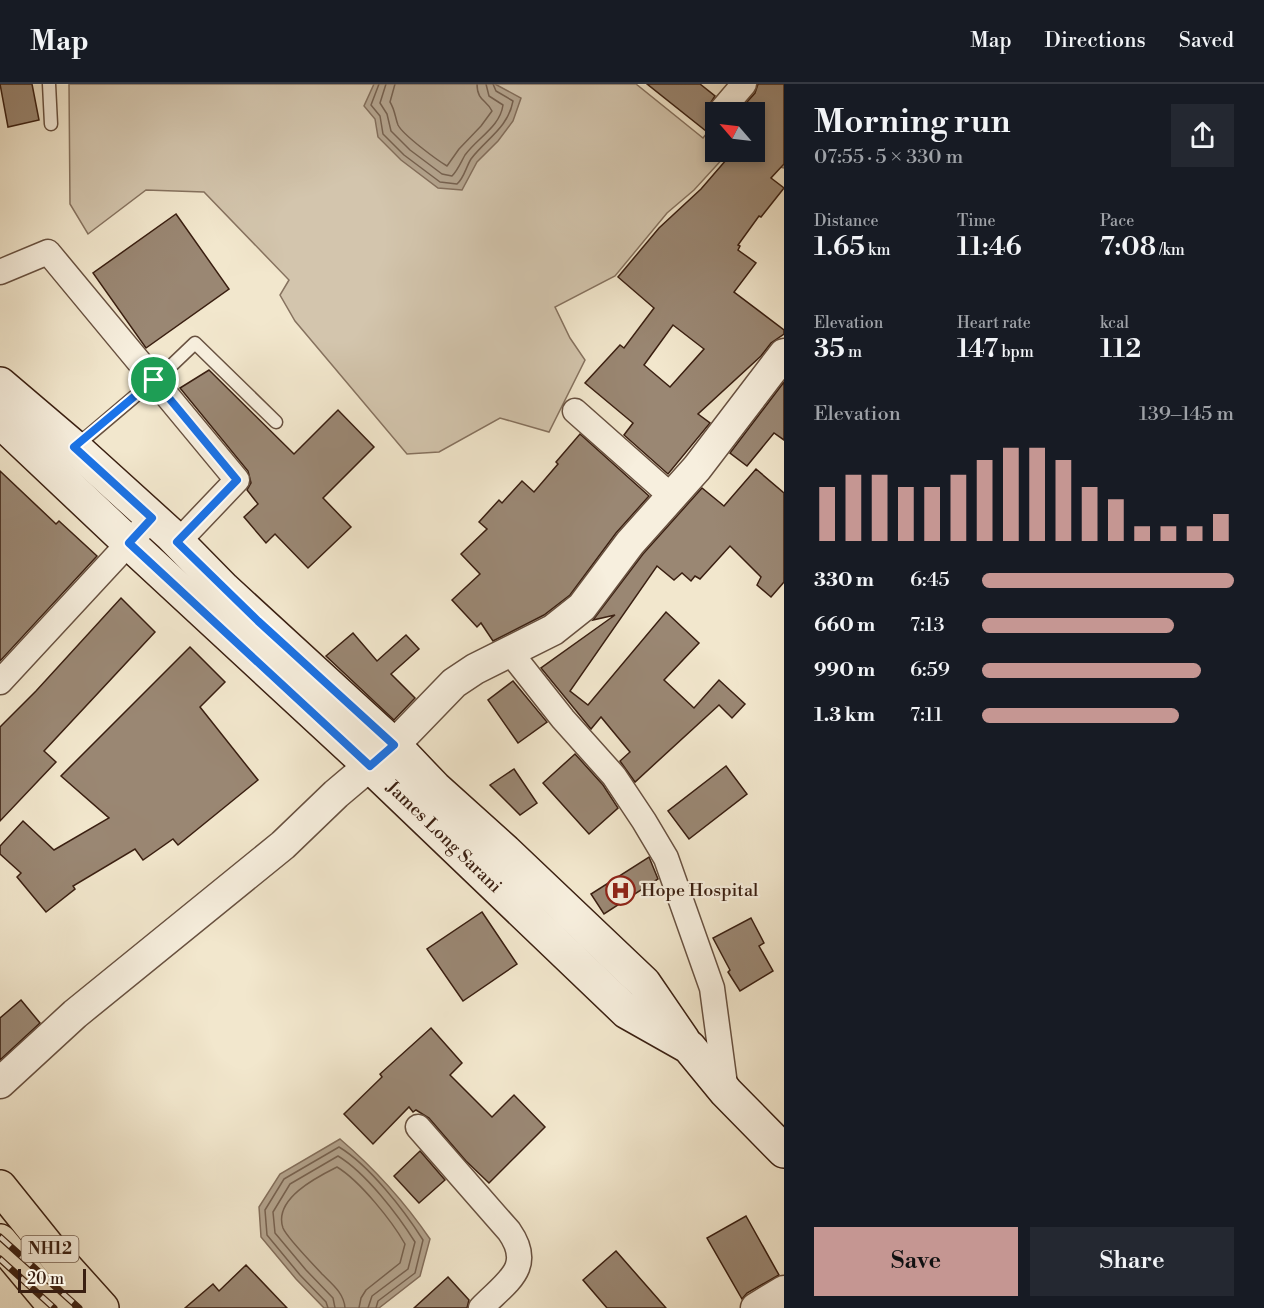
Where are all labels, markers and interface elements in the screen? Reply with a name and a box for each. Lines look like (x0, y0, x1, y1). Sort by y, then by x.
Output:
text: Map (30, 24, 89, 59)
text: Map (970, 28, 1012, 54)
text: Directions (1045, 28, 1146, 54)
text: Saved (1179, 28, 1234, 54)
north arrow (705, 102, 765, 162)
map controls (705, 102, 765, 162)
text: Morning run (814, 102, 1011, 143)
button: share (1171, 104, 1234, 167)
text: 07:55 · 5 × 330 m (814, 145, 963, 170)
text: Distance (814, 211, 879, 231)
text: Time (957, 211, 996, 231)
text: Pace (1100, 211, 1134, 231)
text: 1.65 (814, 231, 865, 263)
text: 11:46 (957, 231, 1022, 263)
text: 7:08 (1100, 231, 1156, 263)
text: km (865, 240, 890, 260)
text: /km (1156, 240, 1185, 260)
text: Elevation (814, 313, 883, 333)
text: Heart rate (957, 313, 1031, 333)
text: kcal (1100, 313, 1129, 333)
text: 35 (814, 333, 845, 365)
text: 147 (957, 333, 998, 365)
text: 112 (1100, 333, 1141, 365)
text: m (845, 342, 862, 362)
text: bpm (998, 342, 1034, 362)
pin (128, 354, 179, 405)
icon: arrive (137, 363, 170, 396)
text: Elevation (814, 402, 901, 427)
text: 139–145 m (1139, 402, 1234, 427)
text: 330 m (814, 568, 874, 593)
text: 6:45 (910, 568, 950, 593)
text: 660 m (814, 613, 875, 638)
text: 7:13 (910, 613, 945, 638)
text: 990 m (814, 658, 875, 683)
text: 6:59 (910, 658, 950, 683)
text: 1.3 km (814, 703, 875, 728)
text: 7:11 (910, 703, 943, 728)
street label: James Long Sarani (381, 775, 507, 898)
hospital icon: Hope Hospital (604, 874, 636, 906)
place label: Hope Hospital (641, 879, 759, 902)
button: Save (814, 1227, 1018, 1296)
button: Share (1030, 1227, 1234, 1296)
road number: NH12 (22, 1236, 78, 1262)
scale bar (18, 1266, 86, 1294)
text: 20 m (27, 1269, 64, 1289)

